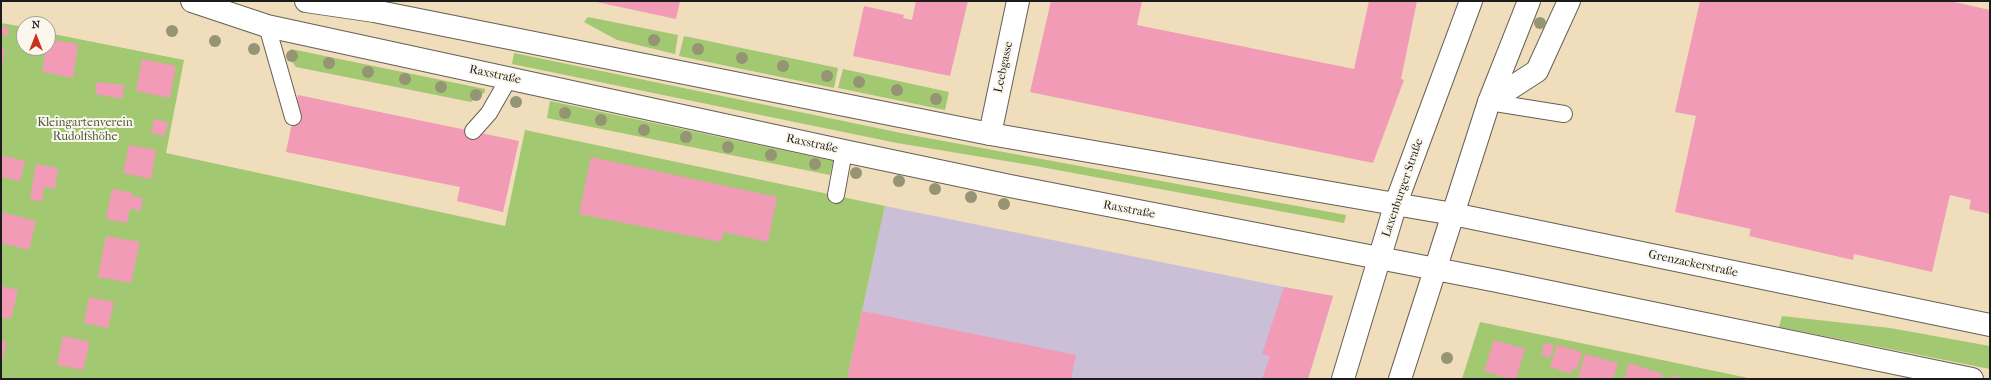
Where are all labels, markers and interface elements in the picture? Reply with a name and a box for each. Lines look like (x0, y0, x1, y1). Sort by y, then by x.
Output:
north arrow (16, 16, 56, 56)
text: N (32, 18, 40, 31)
street label: Leebgasse (992, 40, 1016, 94)
street label: Raxstraße (468, 62, 522, 88)
park label: Kleingartenverein Rudolfshöhe (37, 116, 133, 144)
street label: Raxstraße (785, 131, 839, 157)
street label: Laxenburger Straße (1379, 137, 1427, 239)
street label: Raxstraße (1102, 198, 1156, 222)
street label: Grenzackerstraße (1647, 247, 1739, 281)

